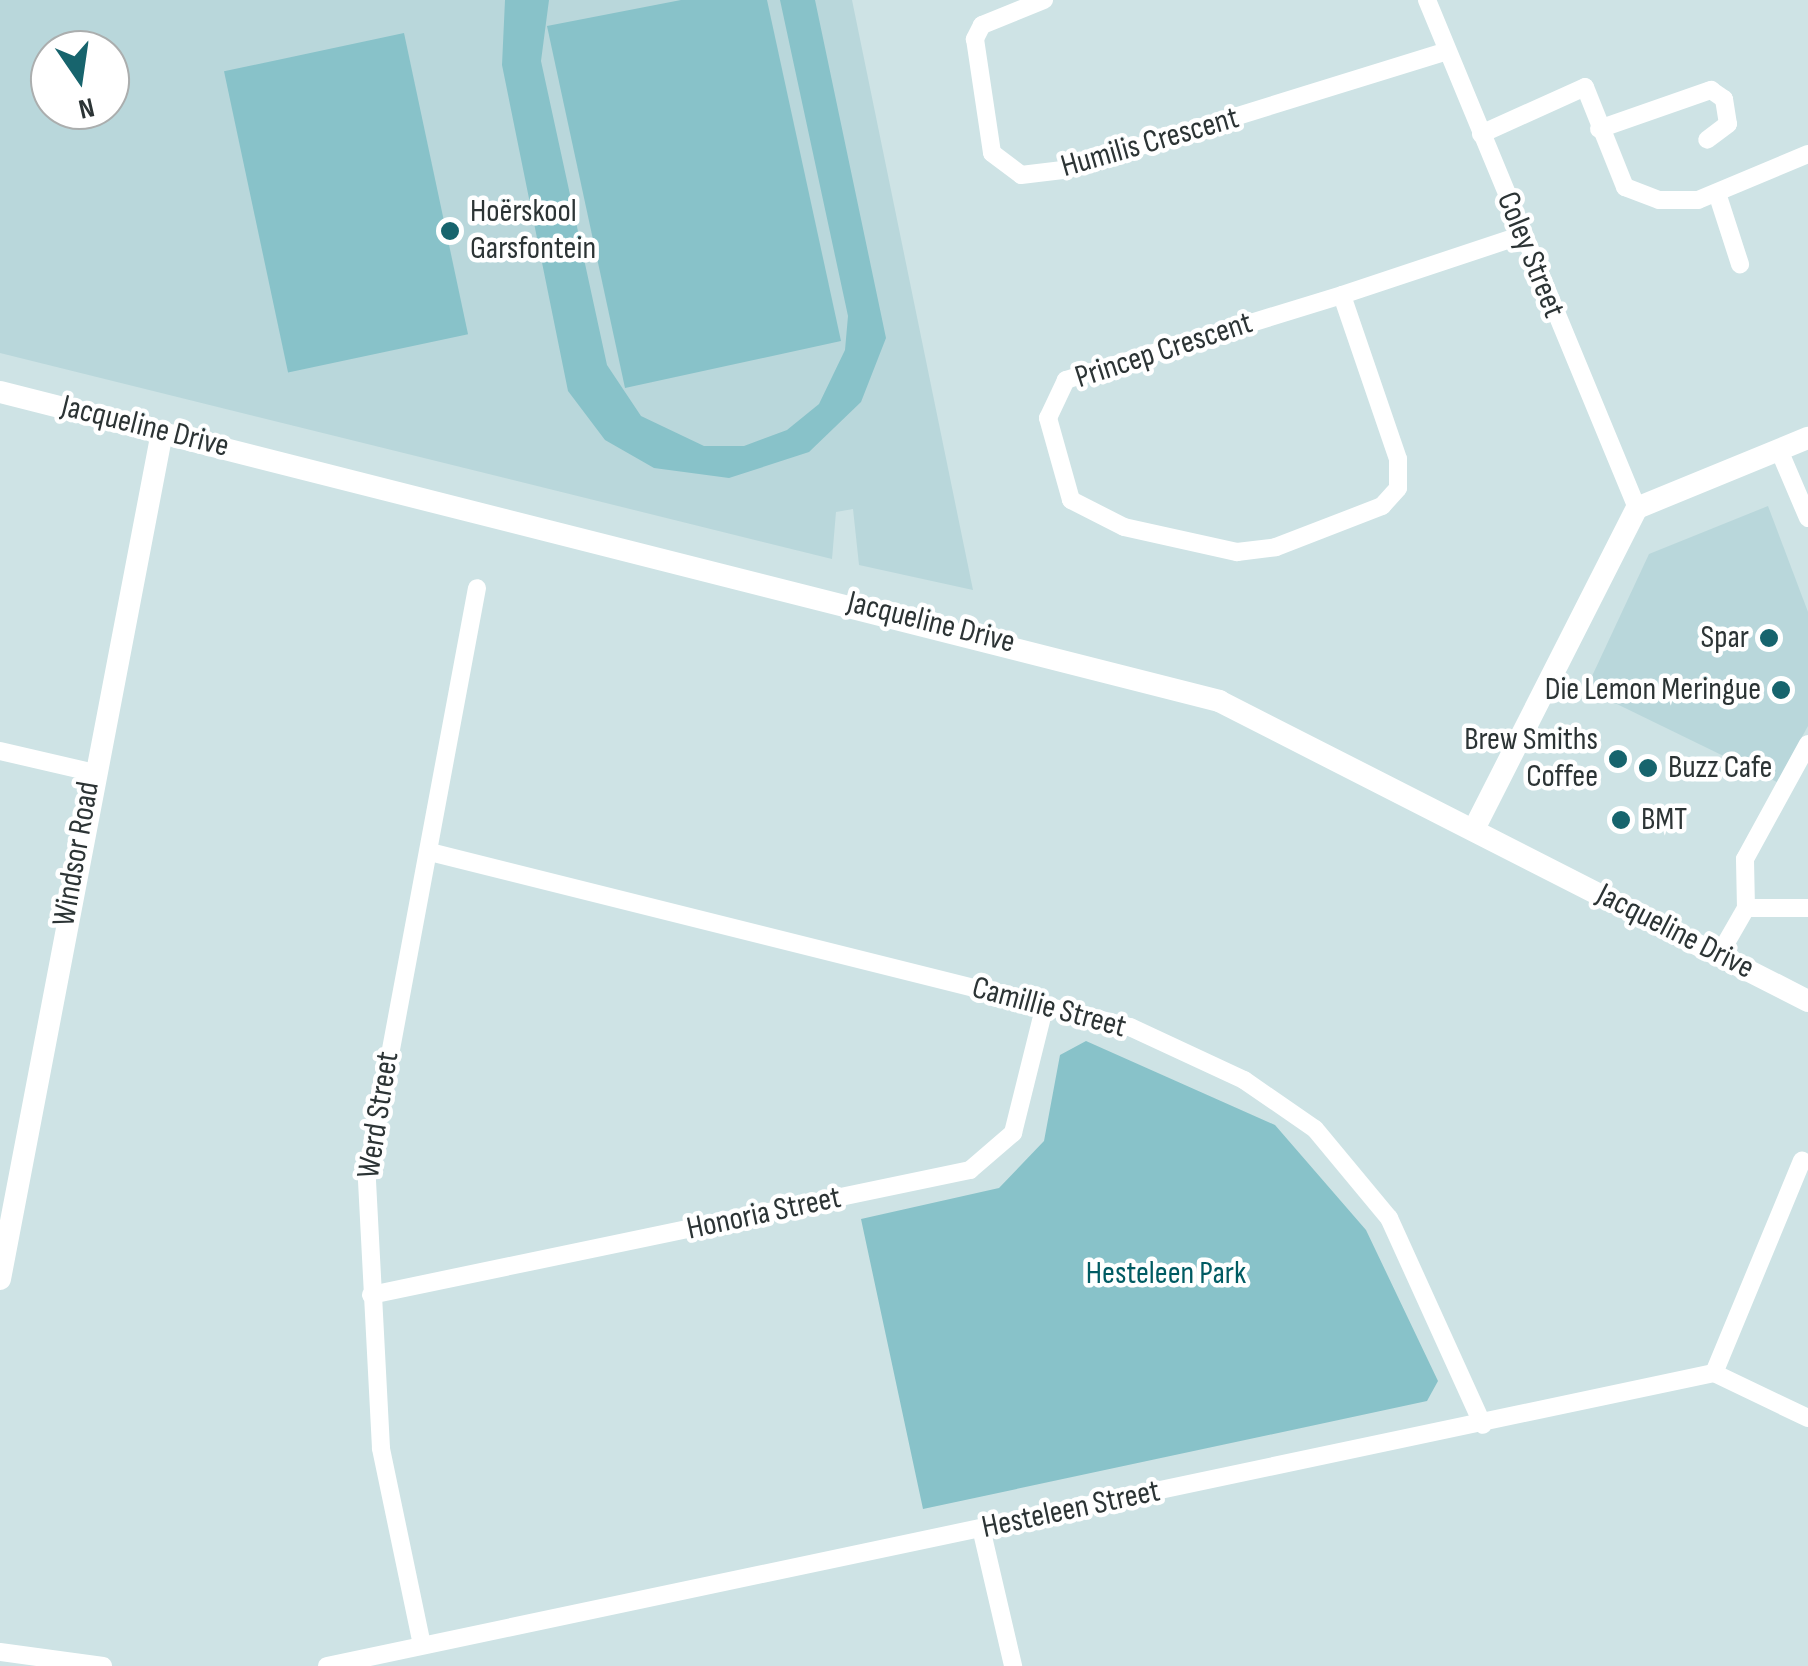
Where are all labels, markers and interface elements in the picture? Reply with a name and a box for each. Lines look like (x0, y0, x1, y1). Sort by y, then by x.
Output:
north arrow (30, 30, 130, 130)
text: N (75, 90, 97, 126)
street label: Humilis Crescent (1057, 99, 1243, 187)
street label: Coley Street (1487, 187, 1573, 323)
place label: Hoërskool Garsfontein (470, 194, 596, 269)
marker: Hoërskool Garsfontein (439, 220, 461, 242)
street label: Princep Crescent (1071, 304, 1257, 398)
street label: Jacqueline Drive (57, 388, 233, 466)
street label: Jacqueline Drive (843, 584, 1019, 662)
place label: Spar (1701, 619, 1749, 657)
marker: Spar (1758, 627, 1780, 649)
place label: Die Lemon Meringue (1545, 671, 1761, 709)
marker: Die Lemon Meringue (1770, 679, 1792, 701)
place label: Brew Smiths Coffee (1464, 722, 1598, 797)
marker: Brew Smiths Coffee (1607, 748, 1629, 770)
place label: Buzz Cafe (1668, 749, 1772, 787)
marker: Buzz Cafe (1637, 757, 1659, 779)
street label: Windsor Road (45, 779, 109, 929)
place label: BMT (1641, 801, 1687, 839)
marker: BMT (1610, 809, 1632, 831)
street label: Jacqueline Drive (1590, 876, 1760, 988)
street label: Camillie Street (968, 969, 1130, 1047)
street label: Werd Street (350, 1049, 408, 1181)
street label: Honoria Street (683, 1179, 845, 1249)
park label: Hesteleen Park (1086, 1255, 1246, 1293)
street label: Hesteleen Street (979, 1472, 1163, 1548)

